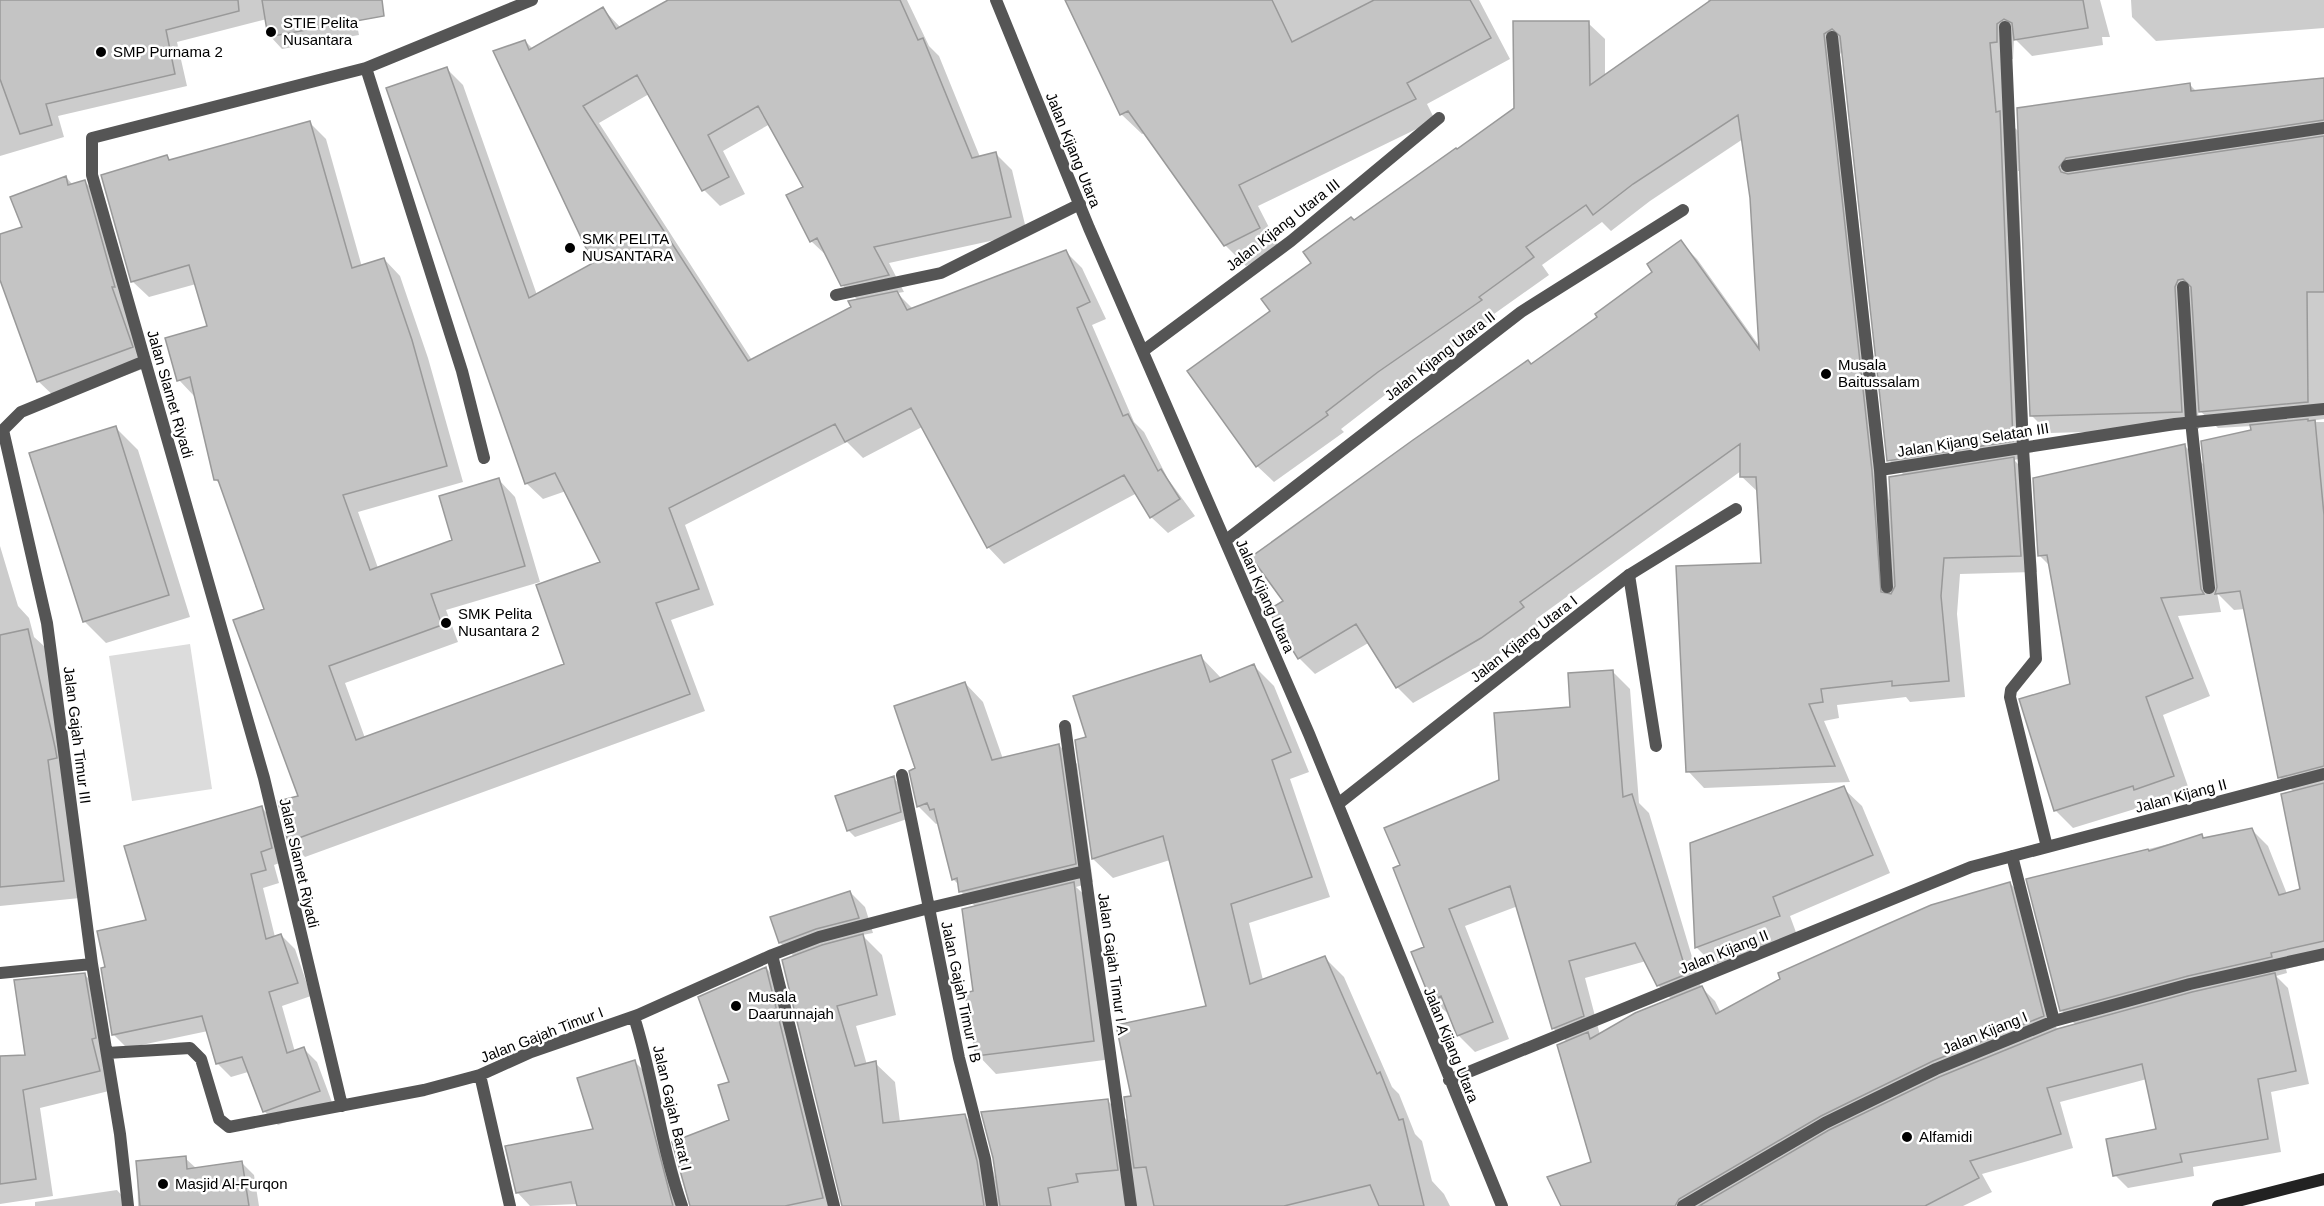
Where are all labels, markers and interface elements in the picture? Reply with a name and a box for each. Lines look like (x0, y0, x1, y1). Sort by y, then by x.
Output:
place label: STIE Pelita Nusantara (283, 14, 359, 48)
marker: STIE Pelita Nusantara (264, 25, 278, 39)
place label: SMP Purnama 2 (113, 43, 223, 60)
marker: SMP Purnama 2 (94, 45, 108, 59)
street label: Jalan Kijang Utara (1043, 90, 1105, 210)
street label: Jalan Kijang Utara III (1223, 175, 1343, 274)
place label: SMK PELITA NUSANTARA (582, 230, 673, 264)
marker: SMK PELITA NUSANTARA (563, 241, 577, 255)
street label: Jalan Kijang Utara II (1381, 307, 1498, 404)
street label: Jalan Slamet Riyadi (144, 328, 197, 460)
place label: Musala Baitussalam (1838, 356, 1920, 390)
marker: Musala Baitussalam (1819, 367, 1833, 381)
street label: Jalan Kijang Selatan III (1896, 419, 2050, 460)
street label: Jalan Kijang Utara (1233, 536, 1298, 656)
street label: Jalan Kijang Utara I (1467, 592, 1581, 686)
place label: SMK Pelita Nusantara 2 (458, 605, 540, 639)
marker: SMK Pelita Nusantara 2 (439, 616, 453, 630)
street label: Jalan Gajah Timur III (61, 665, 94, 805)
street label: Jalan Kijang II (2133, 775, 2229, 816)
street label: Jalan Slamet Riyadi (276, 796, 323, 929)
street label: Jalan Gajah Timur I A (1095, 892, 1132, 1036)
street label: Jalan Gajah Timur I B (938, 920, 985, 1064)
street label: Jalan Kijang II (1677, 926, 1771, 977)
street label: Jalan Kijang Utara (1421, 985, 1483, 1105)
place label: Musala Daarunnajah (748, 988, 834, 1022)
marker: Musala Daarunnajah (729, 999, 743, 1013)
street label: Jalan Gajah Timur I (478, 1003, 606, 1066)
street label: Jalan Kijang I (1940, 1008, 2030, 1057)
street label: Jalan Gajah Barat I (650, 1043, 695, 1172)
place label: Alfamidi (1919, 1128, 1972, 1145)
marker: Alfamidi (1900, 1130, 1914, 1144)
place label: Masjid Al-Furqon (175, 1175, 288, 1192)
marker: Masjid Al-Furqon (156, 1177, 170, 1191)

